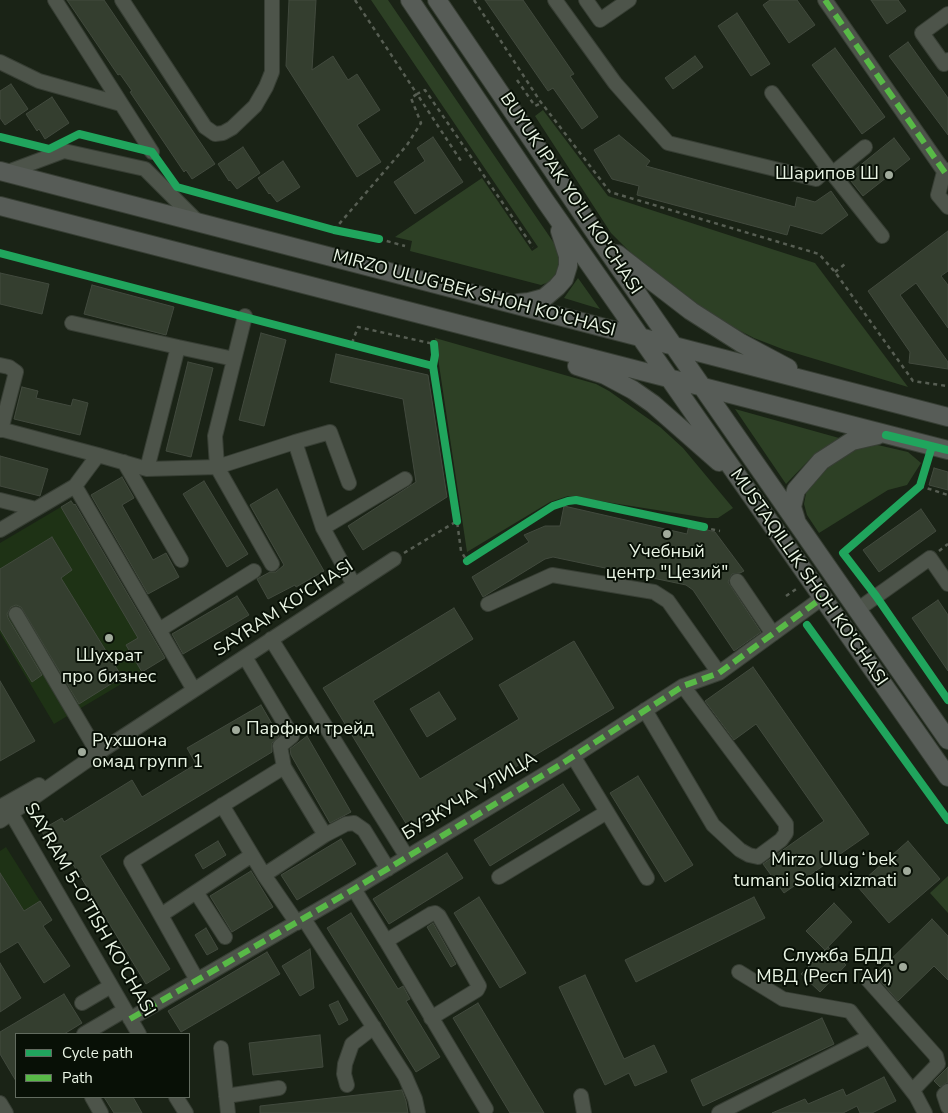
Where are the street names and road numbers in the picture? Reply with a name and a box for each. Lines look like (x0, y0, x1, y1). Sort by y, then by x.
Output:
street label: BUYUK IPAK YO'LI KO'CHASI (494, 89, 646, 299)
street label: MIRZO ULUG'BEK SHOH KO'CHASI (330, 246, 618, 342)
street label: MUSTAQILLIK SHOH KO'CHASI (725, 465, 891, 691)
street label: SAYRAM KO'CHASI (210, 556, 358, 662)
street label: БУЗКУЧА УЛИЦА (399, 748, 541, 846)
street label: SAYRAM 5-O'TISH KO'CHASI (19, 799, 159, 1021)

